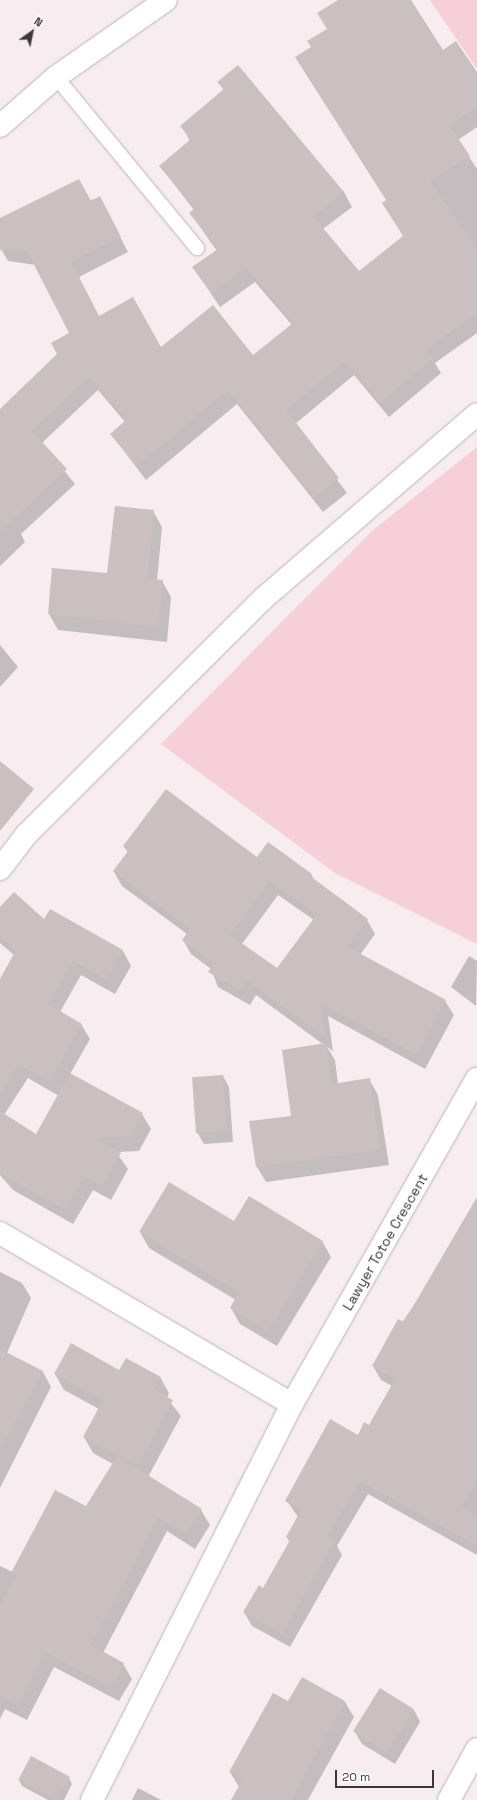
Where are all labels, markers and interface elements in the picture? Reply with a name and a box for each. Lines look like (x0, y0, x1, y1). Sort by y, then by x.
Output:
north arrow (12, 12, 52, 52)
text: N (32, 14, 45, 30)
street label: Lawyer Totoe Crescent (339, 1170, 431, 1314)
scale bar (337, 1762, 436, 1788)
text: 20 m (342, 1769, 370, 1785)

